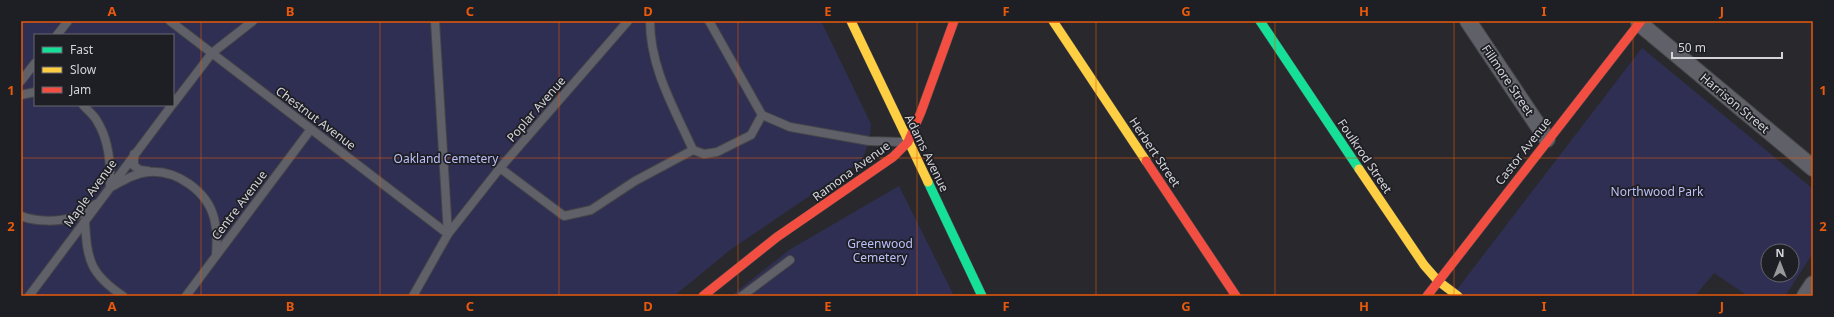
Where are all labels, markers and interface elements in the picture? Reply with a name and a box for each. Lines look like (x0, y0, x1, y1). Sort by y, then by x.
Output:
text: A (108, 2, 117, 20)
text: B (286, 2, 294, 20)
text: C (466, 2, 474, 20)
text: D (643, 2, 653, 20)
text: E (824, 2, 832, 20)
text: F (1002, 2, 1010, 20)
text: G (1181, 2, 1191, 20)
text: H (1359, 2, 1369, 20)
text: I (1541, 2, 1547, 20)
text: J (1719, 2, 1724, 20)
legend (34, 34, 174, 106)
scale bar (1672, 34, 1782, 60)
text: 50 m (1678, 39, 1706, 56)
text: Fast (70, 41, 94, 58)
street label: Fillmore Street (1478, 41, 1538, 119)
text: Slow (70, 61, 97, 78)
street label: Harrison Street (1697, 69, 1774, 137)
street label: Poplar Avenue (503, 72, 569, 145)
text: 1 (7, 81, 15, 99)
text: Jam (69, 81, 91, 98)
text: 1 (1819, 81, 1827, 99)
street label: Chestnut Avenue (272, 82, 360, 154)
street label: Adams Avenue (901, 112, 953, 195)
street label: Castor Avenue (1491, 113, 1555, 188)
street label: Herbert Street (1125, 114, 1185, 191)
street label: Foulkrod Street (1334, 115, 1397, 197)
street label: Ramona Avenue (809, 137, 893, 205)
park label: Oakland Cemetery (394, 150, 499, 167)
street label: Maple Avenue (60, 155, 121, 230)
street label: Centre Avenue (207, 167, 271, 243)
park label: Northwood Park (1611, 183, 1704, 200)
text: 2 (7, 217, 15, 235)
text: 2 (1819, 217, 1827, 235)
park label: Greenwood Cemetery (847, 235, 913, 266)
north arrow (1760, 243, 1800, 283)
text: N (1776, 245, 1784, 260)
text: A (108, 297, 117, 315)
text: B (286, 297, 294, 315)
text: C (466, 297, 474, 315)
text: D (643, 297, 653, 315)
text: E (824, 297, 832, 315)
text: F (1002, 297, 1010, 315)
text: G (1181, 297, 1191, 315)
text: H (1359, 297, 1369, 315)
text: I (1541, 297, 1547, 315)
text: J (1719, 297, 1724, 315)

